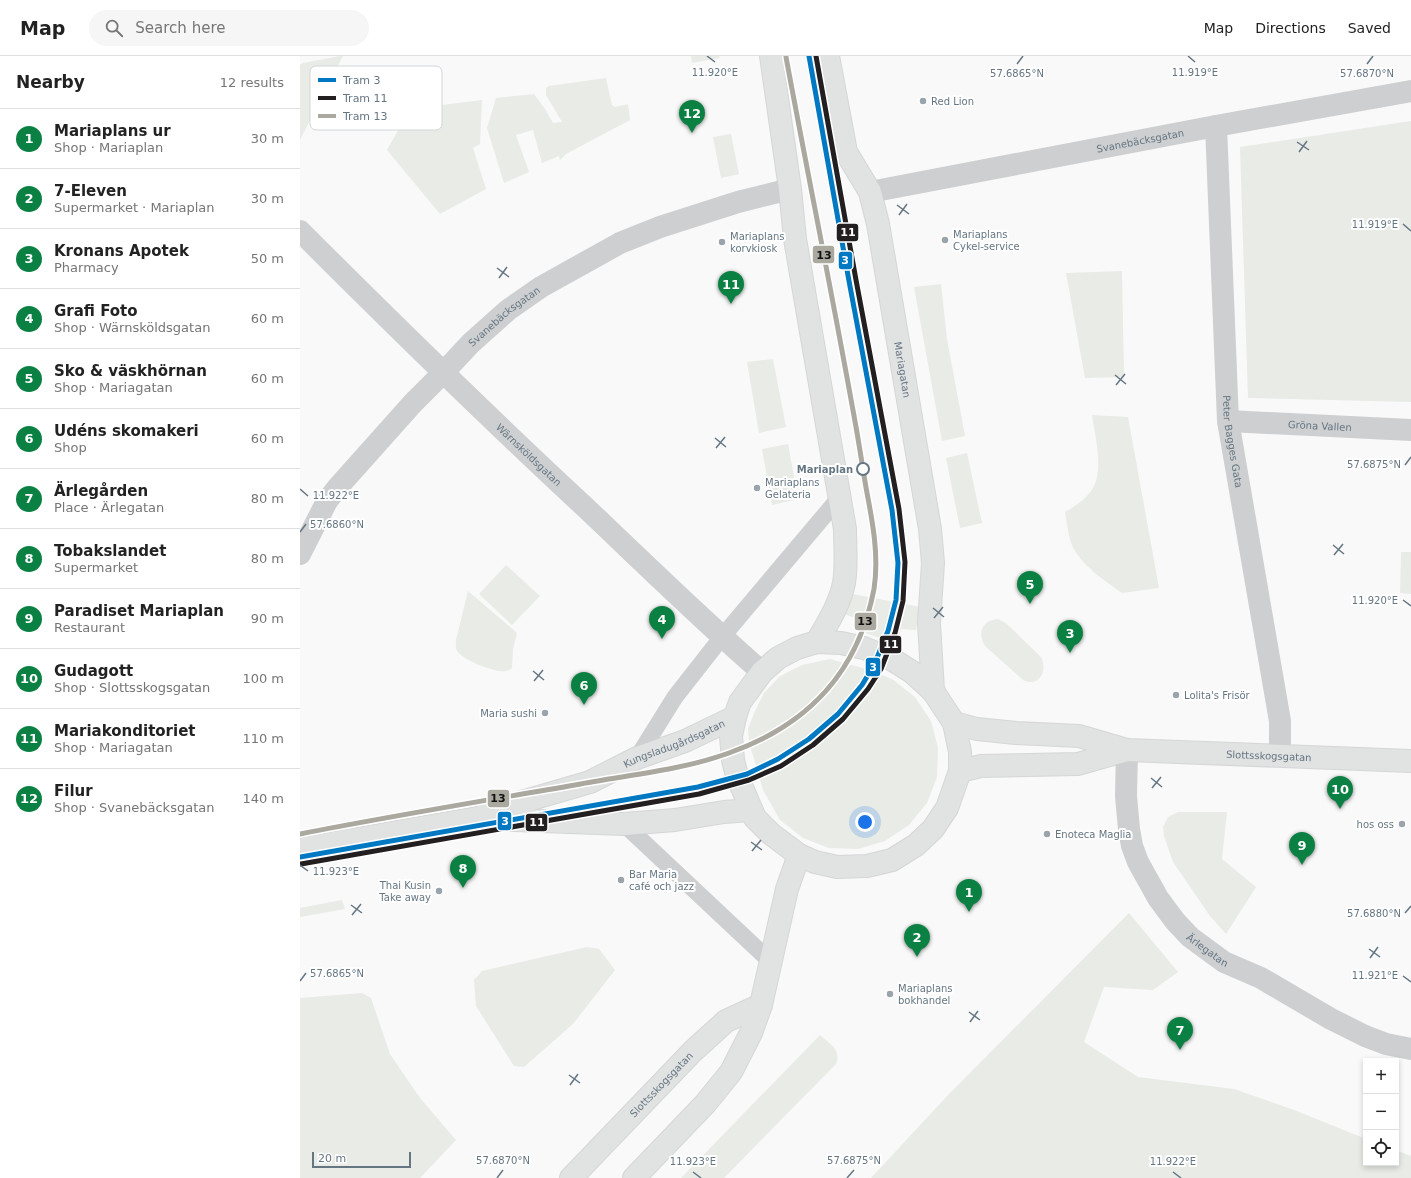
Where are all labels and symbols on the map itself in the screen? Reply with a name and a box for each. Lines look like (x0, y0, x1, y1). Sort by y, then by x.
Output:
legend (310, 66, 442, 130)
text: 11.920°E (692, 67, 738, 78)
text: 11.919°E (1172, 67, 1218, 78)
text: 57.6865°N (990, 68, 1044, 79)
text: 57.6870°N (1340, 68, 1394, 79)
text: Tram 3 (342, 74, 381, 87)
text: Tram 11 (342, 92, 388, 105)
marker: Red Lion (918, 96, 928, 106)
place label: Red Lion (931, 96, 974, 107)
pin: 12 (679, 100, 705, 133)
text: Tram 13 (342, 110, 388, 123)
street label: Svanebäcksgatan (1095, 127, 1185, 154)
text: 11.919°E (1352, 219, 1398, 230)
line badge: 11 (836, 223, 859, 242)
text: 11 (840, 226, 856, 239)
place label: Mariaplans Cykel-service (953, 229, 1020, 252)
place label: Mariaplans korvkiosk (730, 231, 785, 254)
marker: Mariaplans Cykel-service (940, 235, 950, 245)
marker: Mariaplans korvkiosk (717, 237, 727, 247)
line badge: 13 (812, 245, 835, 264)
text: 13 (816, 249, 832, 262)
line badge: 3 (838, 251, 853, 270)
text: 3 (841, 254, 849, 267)
pin: 11 (718, 271, 744, 304)
street label: Svanebäcksgatan (466, 284, 542, 348)
street label: Mariagatan (893, 341, 913, 398)
street label: Peter Bagges Gata (1221, 395, 1245, 488)
street label: Gröna Vallen (1288, 418, 1352, 433)
street label: Wärnsköldsgatan (494, 421, 564, 488)
text: 57.6875°N (1347, 459, 1401, 470)
marker: Mariaplan (856, 462, 870, 476)
place label: Mariaplan (797, 464, 853, 475)
place label: Mariaplans Gelateria (765, 477, 820, 500)
marker: Mariaplans Gelateria (752, 483, 762, 493)
text: 11.922°E (313, 490, 359, 501)
text: 57.6860°N (310, 519, 364, 530)
pin: 5 (1017, 571, 1043, 604)
text: 11.920°E (1352, 595, 1398, 606)
pin: 4 (649, 606, 675, 639)
line badge: 13 (854, 612, 877, 631)
text: 13 (857, 615, 873, 628)
pin: 3 (1057, 620, 1083, 653)
line badge: 11 (879, 635, 902, 654)
text: 11 (883, 638, 899, 651)
line badge: 3 (865, 657, 881, 677)
text: 3 (869, 661, 877, 674)
pin: 6 (571, 672, 597, 705)
marker: Lolita's Frisör (1171, 690, 1181, 700)
place label: Lolita's Frisör (1184, 690, 1250, 701)
place label: Maria sushi (480, 708, 537, 719)
marker: Maria sushi (540, 708, 550, 718)
street label: Kungsladugårdsgatan (621, 717, 726, 770)
street label: Slottsskogsgatan (1226, 748, 1312, 763)
pin: 10 (1327, 776, 1353, 809)
line badge: 13 (487, 789, 510, 808)
text: 13 (490, 792, 506, 805)
line badge: 3 (497, 811, 512, 831)
your location (855, 812, 875, 832)
line badge: 11 (525, 813, 548, 832)
text: 3 (501, 815, 509, 828)
text: 11 (529, 816, 545, 829)
place label: hos oss (1357, 819, 1394, 830)
marker: hos oss (1397, 819, 1407, 829)
marker: Enoteca Maglia (1042, 829, 1052, 839)
place label: Enoteca Maglia (1055, 829, 1131, 840)
pin: 9 (1289, 832, 1315, 865)
pin: 8 (450, 855, 476, 888)
text: 11.923°E (313, 866, 359, 877)
place label: Bar Maria café och jazz (629, 869, 694, 892)
marker: Bar Maria café och jazz (616, 875, 626, 885)
pin: 1 (956, 879, 982, 912)
place label: Thai Kusin Take away (378, 880, 431, 903)
marker: Thai Kusin Take away (434, 886, 444, 896)
text: 57.6880°N (1347, 908, 1401, 919)
pin: 2 (904, 924, 930, 957)
street label: Ärlegatan (1185, 930, 1230, 969)
text: 57.6865°N (310, 968, 364, 979)
text: 11.921°E (1352, 970, 1398, 981)
place label: Mariaplans bokhandel (898, 983, 953, 1006)
marker: Mariaplans bokhandel (885, 989, 895, 999)
pin: 7 (1167, 1017, 1193, 1050)
street label: Slottsskogsgatan (627, 1050, 695, 1119)
scale bar (312, 1150, 411, 1169)
text: 57.6870°N (476, 1155, 530, 1166)
text: 57.6875°N (827, 1155, 881, 1166)
text: 11.923°E (670, 1156, 716, 1167)
text: 11.922°E (1150, 1156, 1196, 1167)

